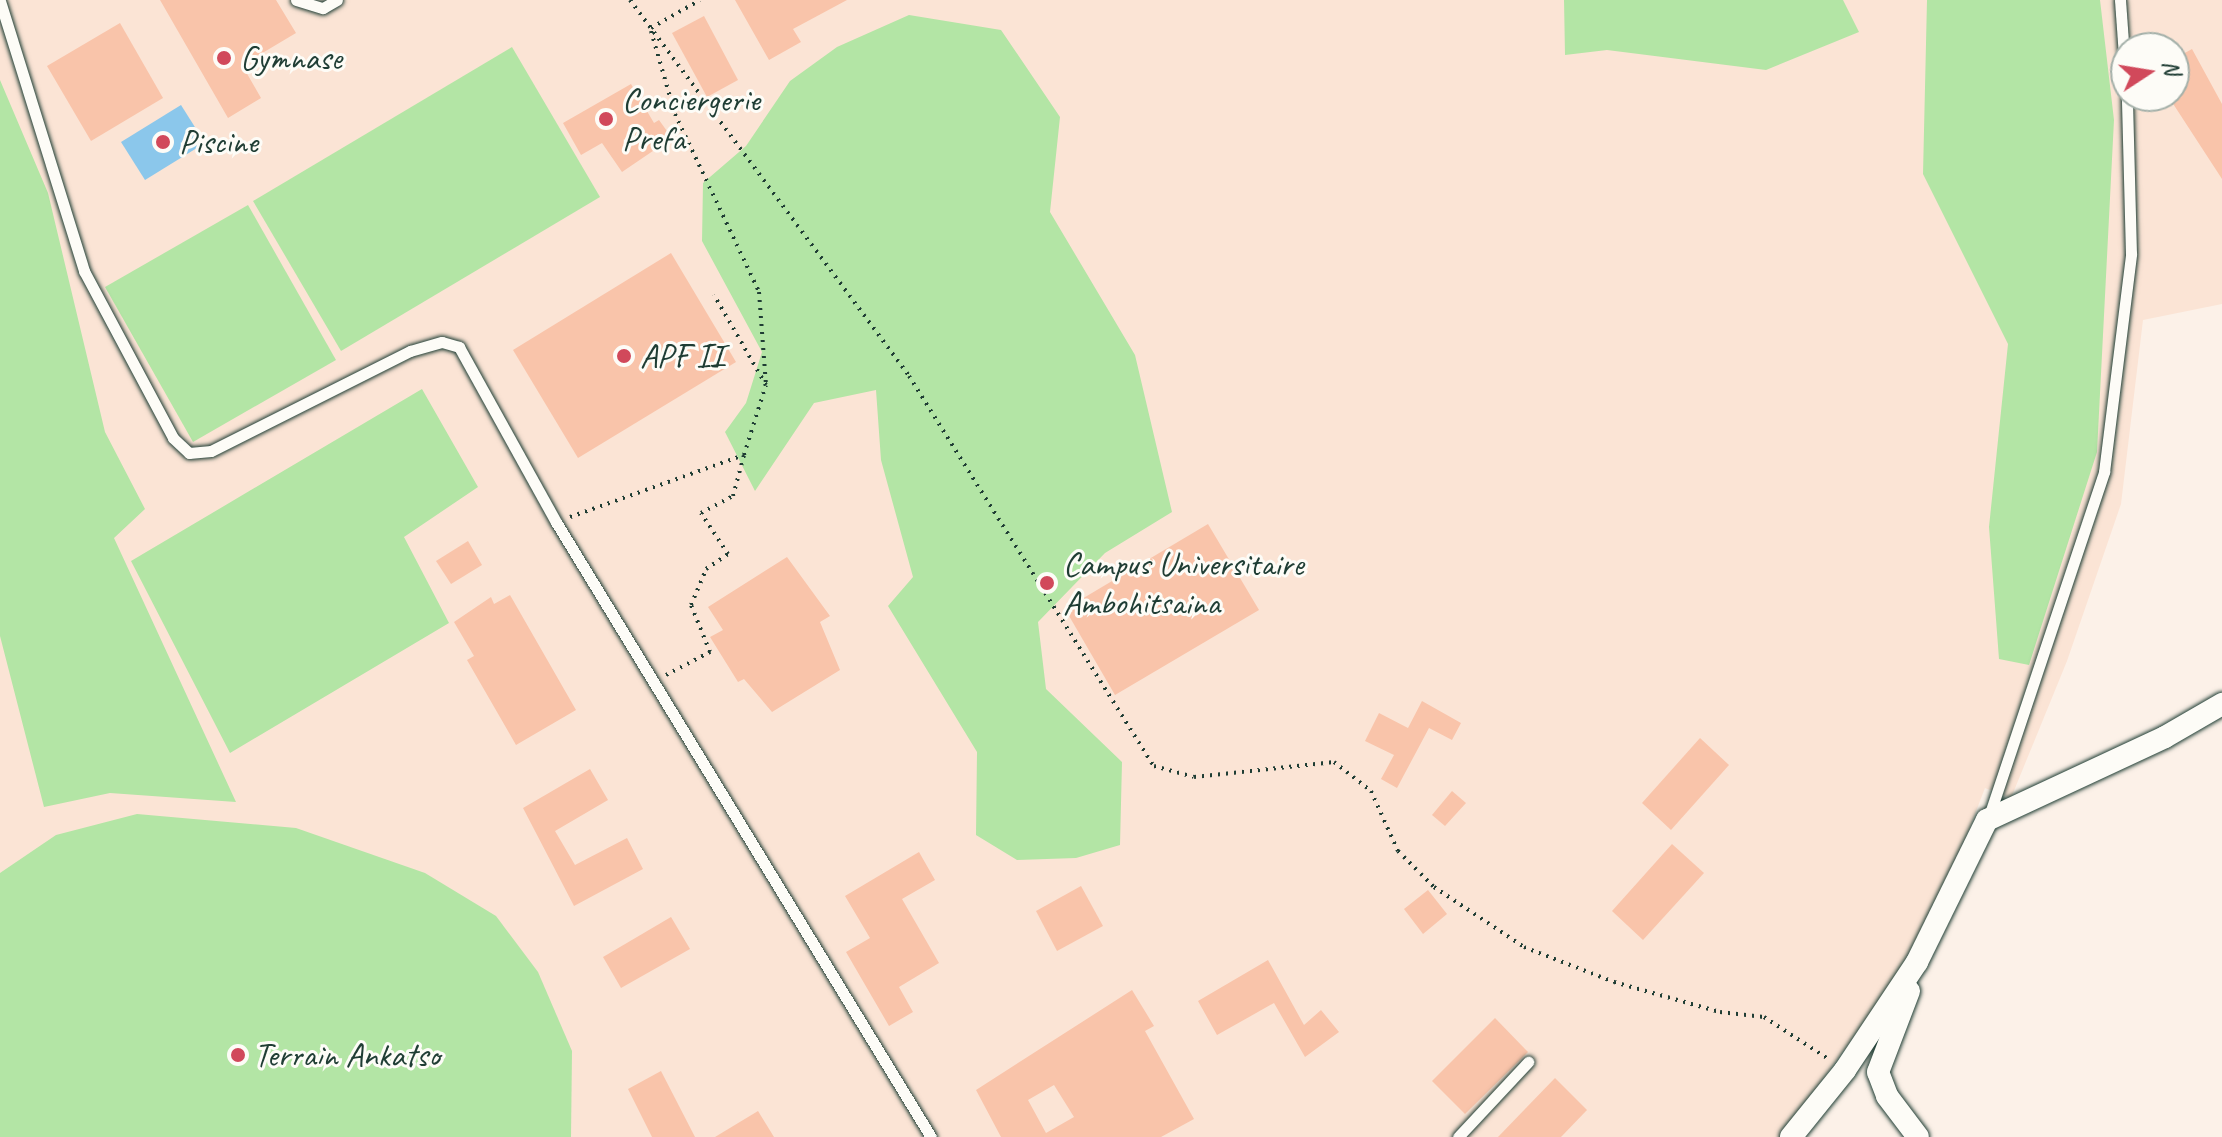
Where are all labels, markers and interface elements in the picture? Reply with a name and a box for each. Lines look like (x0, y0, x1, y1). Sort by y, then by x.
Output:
north arrow (2110, 32, 2190, 112)
place label: Gymnase (240, 38, 342, 78)
marker: Gymnase (215, 49, 233, 67)
text: N (2156, 58, 2187, 77)
place label: Conciergerie Prefa (622, 79, 760, 158)
marker: Conciergerie Prefa (597, 110, 615, 128)
place label: Piscine (179, 122, 258, 162)
marker: Piscine (154, 133, 172, 151)
place label: APF II (640, 336, 724, 376)
marker: APF II (615, 347, 633, 365)
place label: Campus Universitaire Ambohitsaina (1063, 543, 1305, 622)
marker: Campus Universitaire Ambohitsaina (1038, 574, 1056, 592)
place label: Terrain Ankatso (254, 1035, 440, 1075)
marker: Terrain Ankatso (229, 1046, 247, 1064)

